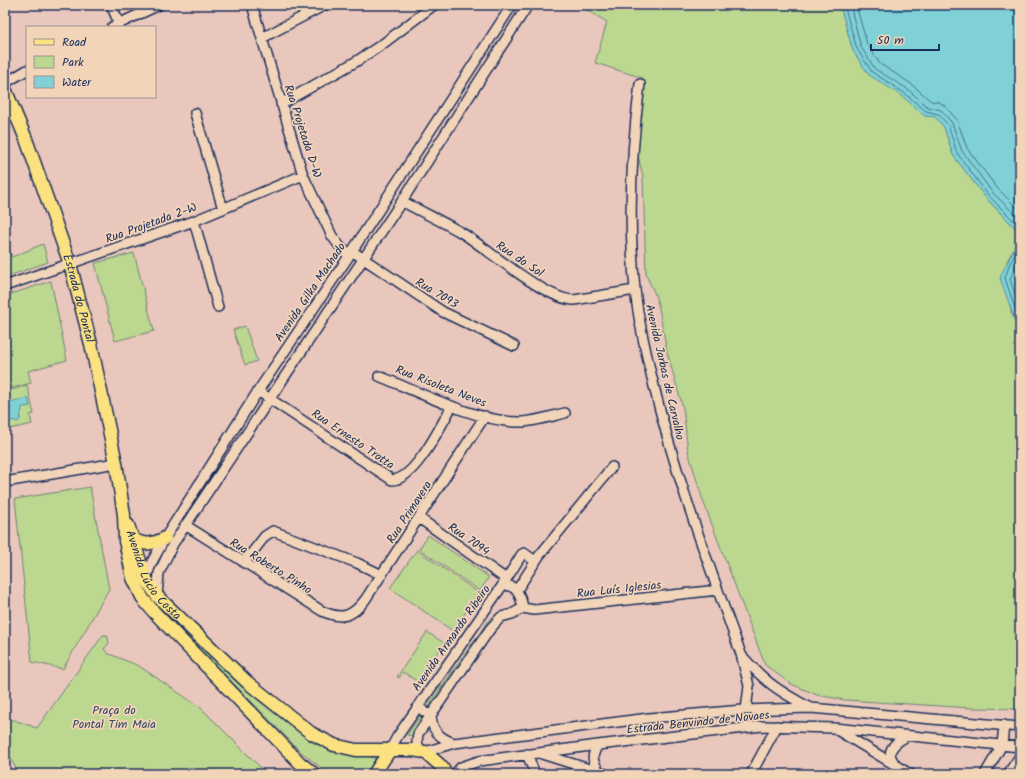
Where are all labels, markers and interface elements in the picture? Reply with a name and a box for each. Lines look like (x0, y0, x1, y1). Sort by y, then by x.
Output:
legend (26, 26, 156, 98)
scale bar (871, 26, 939, 52)
text: 50 m (877, 31, 904, 50)
text: Road (62, 33, 87, 52)
text: Park (62, 53, 84, 72)
text: Water (62, 73, 92, 92)
street label: Rua Projetada D-W (279, 82, 327, 180)
street label: Rua Projetada 2-W (103, 198, 200, 249)
street label: Rua do Sol (492, 236, 548, 282)
street label: Avenida Gilka Machado (270, 239, 351, 346)
street label: Estrada do Pontal (57, 251, 99, 345)
street label: Rua 7093 (412, 273, 462, 314)
street label: Avenida Jarbas de Carvalho (640, 302, 689, 442)
street label: Rua Risoleta Neves (393, 360, 489, 413)
street label: Rua Ernesto Trotta (307, 404, 398, 475)
street label: Rua Primavera (382, 477, 437, 548)
street label: Rua 7094 (444, 518, 494, 561)
street label: Avenida Lúcio Costa (120, 528, 186, 625)
street label: Rua Roberto Pinho (226, 533, 316, 599)
street label: Rua Luís Iglesias (576, 576, 662, 603)
street label: Avenida Armando Ribeiro (407, 581, 495, 695)
park label: Praça do Pontal Tim Maia (72, 701, 156, 734)
street label: Estrada Benvindo de Novaes (626, 706, 771, 739)

